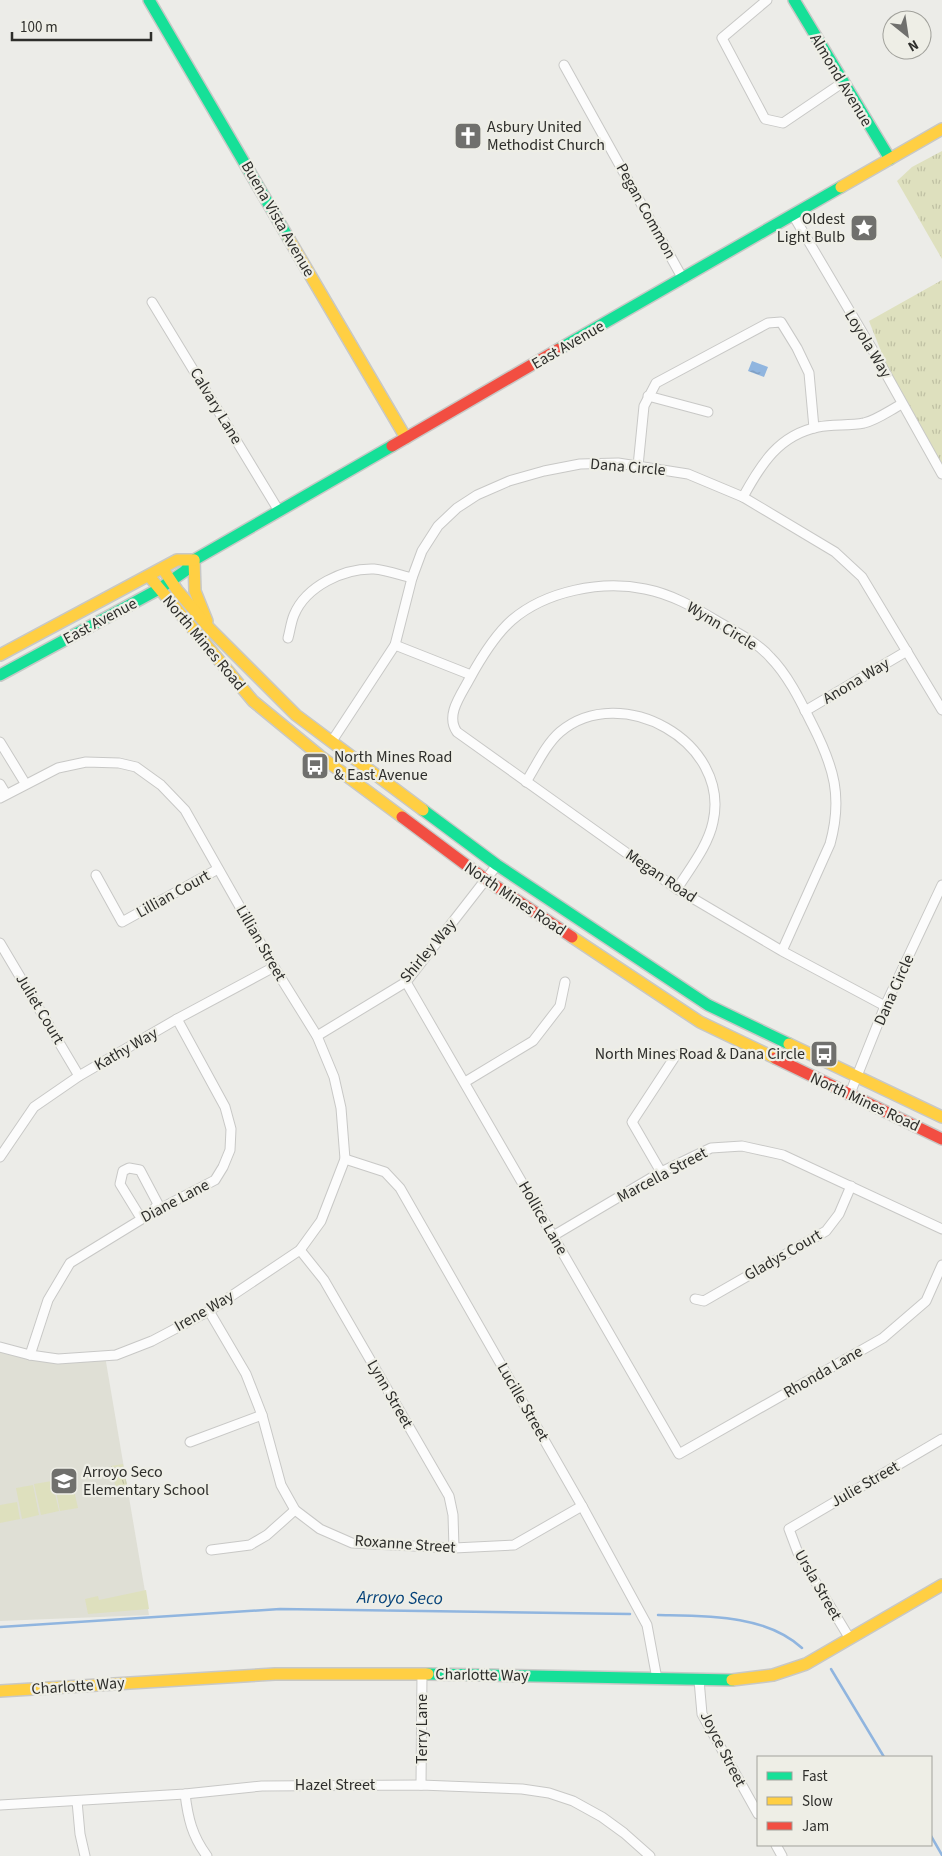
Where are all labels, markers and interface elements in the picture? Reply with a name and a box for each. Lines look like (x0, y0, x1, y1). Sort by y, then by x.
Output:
scale bar (12, 10, 151, 42)
north arrow (882, 10, 932, 60)
text: 100 m (20, 17, 58, 38)
street label: Almond Avenue (805, 29, 877, 131)
text: N (904, 34, 922, 56)
place label: Asbury United Methodist Church (487, 116, 605, 156)
church icon: Asbury United Methodist Church (453, 121, 483, 151)
street label: Buena Vista Avenue (236, 157, 320, 281)
street label: Pegan Common (611, 159, 681, 263)
place label: Oldest Light Bulb (777, 208, 846, 248)
place icon: Oldest Light Bulb (849, 213, 879, 243)
street label: Loyola Way (839, 306, 897, 382)
street label: East Avenue (528, 315, 609, 375)
street label: Calvary Lane (185, 364, 248, 448)
street label: Dana Circle (589, 453, 667, 481)
street label: North Mines Road (158, 591, 250, 695)
street label: East Avenue (59, 592, 141, 650)
street label: Wynn Circle (683, 596, 761, 656)
street label: Anona Way (819, 652, 894, 709)
place label: North Mines Road & East Avenue (334, 746, 452, 786)
bus stop icon: North Mines Road & East Avenue (300, 751, 330, 781)
street label: Megan Road (621, 844, 701, 908)
street label: North Mines Road (460, 857, 570, 941)
street label: Lillian Court (132, 864, 214, 923)
street label: Lillian Street (230, 901, 292, 985)
street label: Shirley Way (395, 914, 462, 988)
street label: Dana Circle (869, 951, 919, 1029)
street label: Juliet Court (10, 970, 70, 1049)
street label: Kathy Way (90, 1022, 162, 1076)
bus stop icon: North Mines Road & Dana Circle (809, 1039, 839, 1069)
place label: North Mines Road & Dana Circle (595, 1043, 805, 1065)
street label: North Mines Road (807, 1067, 923, 1137)
street label: Marcella Street (613, 1142, 712, 1208)
street label: Diane Lane (137, 1174, 213, 1228)
street label: Hollice Lane (513, 1177, 573, 1259)
street label: Gladys Court (740, 1224, 826, 1286)
street label: Irene Way (170, 1285, 238, 1337)
street label: Rhonda Lane (779, 1340, 867, 1404)
street label: Lynn Street (362, 1356, 419, 1433)
street label: Lucille Street (492, 1359, 555, 1446)
street label: Julie Street (827, 1455, 904, 1512)
place label: Arroyo Seco Elementary School (83, 1461, 209, 1501)
school or university icon: Arroyo Seco Elementary School (49, 1466, 79, 1496)
street label: Roxanne Street (354, 1530, 457, 1559)
street label: Ursla Street (789, 1546, 847, 1625)
water label: Arroyo Seco (356, 1585, 443, 1611)
street label: Charlotte Way (435, 1663, 529, 1687)
street label: Charlotte Way (31, 1672, 126, 1700)
street label: Terry Lane (411, 1694, 433, 1764)
street label: Joyce Street (695, 1708, 752, 1791)
legend (757, 1756, 932, 1846)
text: Fast (802, 1766, 828, 1787)
street label: Hazel Street (295, 1774, 376, 1796)
text: Slow (802, 1791, 833, 1812)
text: Jam (802, 1816, 829, 1837)

